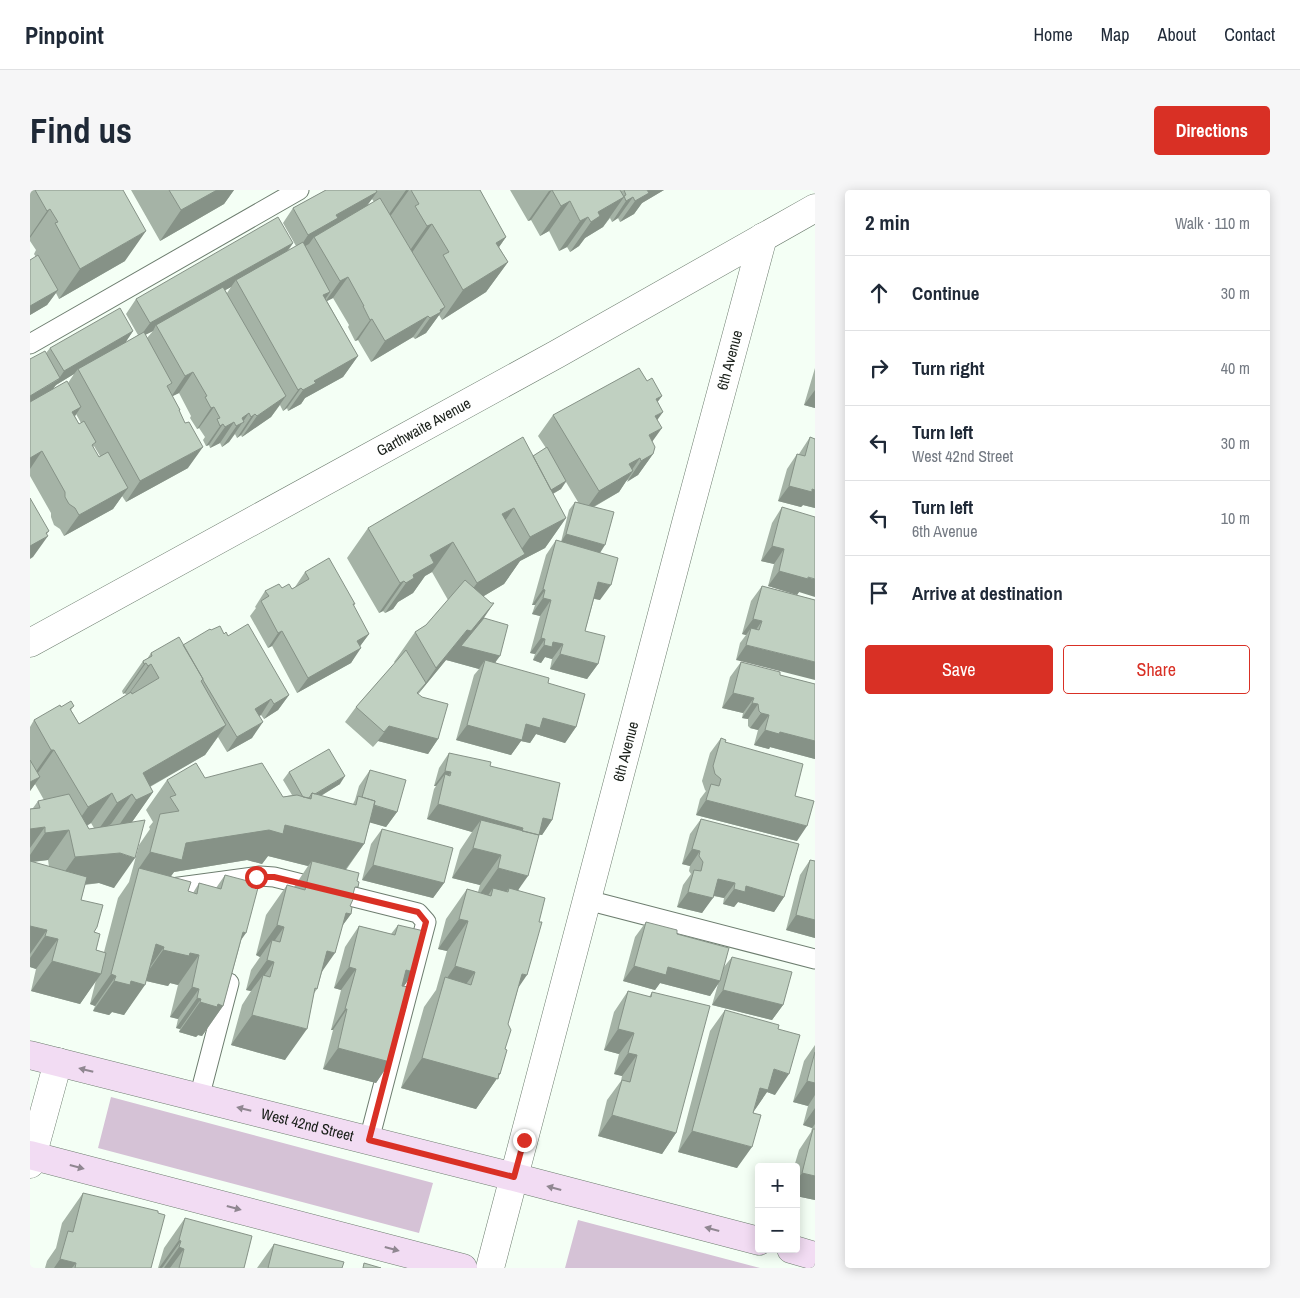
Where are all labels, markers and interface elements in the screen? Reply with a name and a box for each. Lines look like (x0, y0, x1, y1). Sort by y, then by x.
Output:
text: Pinpoint (25, 19, 104, 51)
text: Home (1033, 22, 1073, 47)
text: Map (1101, 22, 1130, 47)
text: About (1158, 22, 1196, 47)
text: Contact (1224, 22, 1275, 47)
button: Directions (1154, 106, 1270, 155)
text: Find us (30, 107, 132, 154)
text: 2 min (865, 208, 910, 237)
text: Walk · 110 m (1175, 212, 1250, 234)
icon: ahead (865, 279, 893, 307)
text: Continue (912, 280, 980, 306)
text: 30 m (1221, 282, 1250, 304)
street label: 6th Avenue (711, 327, 748, 392)
icon: right (865, 354, 893, 382)
text: Turn right (912, 355, 984, 381)
text: 40 m (1221, 357, 1250, 379)
street label: Garthwaite Avenue (373, 392, 474, 461)
text: Turn left (912, 419, 973, 445)
icon: left (865, 429, 893, 457)
text: 30 m (1221, 432, 1250, 454)
text: West 42nd Street (912, 445, 1013, 467)
text: Turn left (912, 494, 973, 520)
icon: left (865, 504, 893, 532)
text: 10 m (1221, 507, 1250, 529)
text: 6th Avenue (912, 520, 977, 542)
icon: arrive (865, 579, 893, 607)
text: Arrive at destination (912, 580, 1063, 606)
button: Save (865, 645, 1053, 694)
button: Share (1063, 645, 1250, 694)
street label: 6th Avenue (607, 719, 643, 784)
route start (245, 866, 268, 889)
one-way arrow (79, 1066, 94, 1074)
street label: West 42nd Street (259, 1103, 357, 1146)
one-way arrow (237, 1105, 252, 1113)
route end (513, 1129, 536, 1152)
one-way arrow (70, 1163, 85, 1171)
map controls (755, 1163, 800, 1253)
button: + (755, 1163, 800, 1208)
one-way arrow (547, 1183, 562, 1191)
one-way arrow (227, 1204, 242, 1212)
button: − (755, 1208, 800, 1253)
one-way arrow (704, 1224, 719, 1232)
one-way arrow (384, 1245, 399, 1253)

